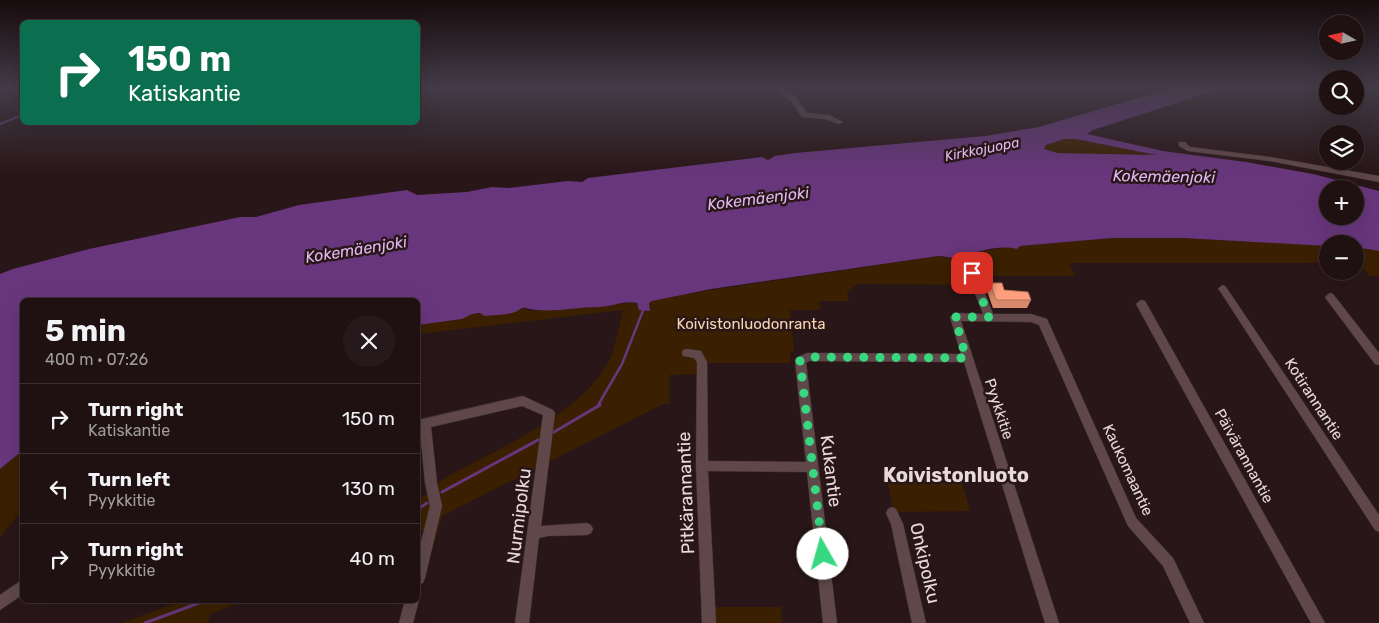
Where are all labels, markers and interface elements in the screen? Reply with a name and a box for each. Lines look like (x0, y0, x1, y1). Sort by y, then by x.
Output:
north arrow (1319, 15, 1364, 60)
map controls (1319, 15, 1364, 280)
text: 150 m (128, 38, 231, 80)
icon: right (45, 40, 110, 105)
button: search (1319, 70, 1364, 115)
text: Katiskantie (128, 80, 241, 107)
button: layers (1319, 125, 1364, 170)
water label: Kirkkojuopa (943, 134, 1021, 165)
water label: Kokemäenjoki (1113, 166, 1216, 187)
button: + (1319, 180, 1364, 225)
water label: Kokemäenjoki (706, 183, 811, 214)
water label: Kokemäenjoki (304, 232, 409, 267)
button: − (1319, 235, 1364, 280)
pin (951, 252, 993, 294)
icon: arrive (958, 259, 986, 287)
text: 5 min (45, 313, 126, 349)
button: close (343, 315, 395, 367)
park label: Koivistonluodonranta (677, 315, 825, 333)
text: 400 m · 07:26 (45, 350, 148, 369)
street label: Kotirannantie (1281, 355, 1347, 443)
street label: Pyykkitie (981, 376, 1017, 442)
text: Turn right (88, 398, 183, 421)
icon: right (45, 405, 73, 433)
street label: Päivärannantie (1211, 406, 1277, 506)
text: 150 m (342, 407, 395, 430)
text: Katiskantie (88, 421, 170, 440)
street label: Kaukomaantie (1099, 421, 1157, 519)
street label: Pitkärannantie (673, 431, 699, 555)
street label: Kukantie (816, 434, 846, 508)
district label: Koivistonluoto (883, 463, 1029, 487)
street label: Nurmipolku (502, 467, 536, 565)
text: Turn left (88, 468, 170, 491)
icon: left (45, 475, 73, 503)
text: 130 m (342, 477, 395, 500)
text: Pyykkitie (88, 491, 155, 510)
street label: Onkipolku (905, 520, 945, 606)
position arrow (796, 527, 848, 579)
text: Turn right (88, 538, 183, 561)
icon: right (45, 545, 73, 573)
text: 40 m (350, 547, 395, 570)
text: Pyykkitie (88, 561, 155, 580)

